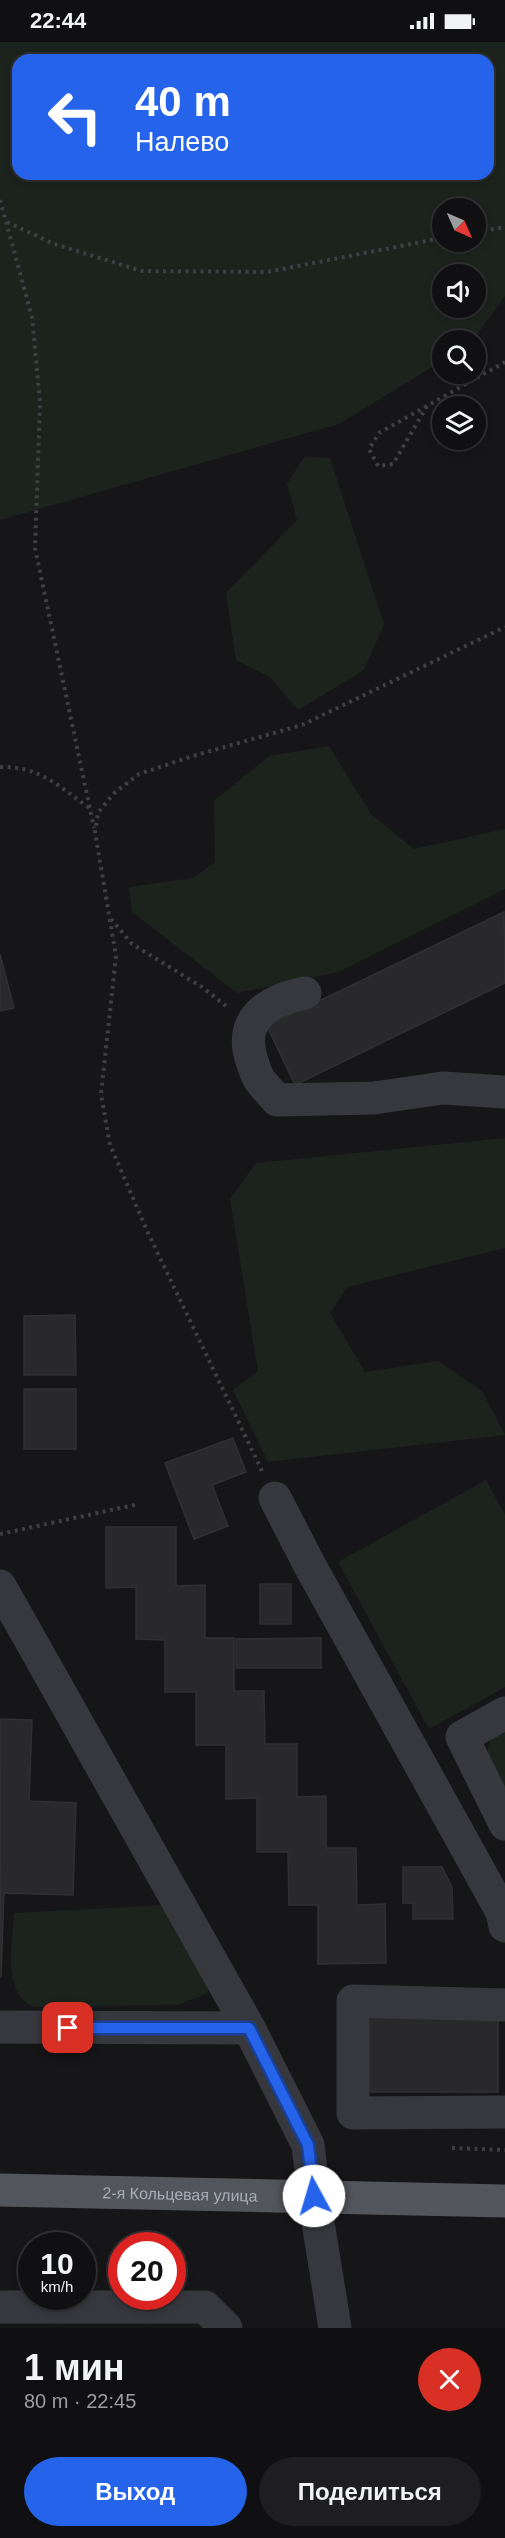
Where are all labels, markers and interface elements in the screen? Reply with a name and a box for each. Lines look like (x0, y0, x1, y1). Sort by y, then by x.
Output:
text: 22:44 (30, 8, 86, 33)
icon: left (36, 78, 114, 156)
text: 40 m (135, 78, 231, 125)
text: Налево (135, 127, 229, 157)
north arrow (432, 198, 486, 252)
map controls (432, 198, 486, 450)
button: sound (432, 264, 486, 318)
button: search (432, 330, 486, 384)
button: layers (432, 396, 486, 450)
pin (42, 2002, 93, 2053)
icon: arrive (51, 2011, 84, 2044)
position arrow (282, 2164, 346, 2228)
street label: 2-я Кольцевая улица (102, 2184, 258, 2204)
speed limit sign: 20 (108, 2232, 186, 2310)
text: 10 (40, 2247, 74, 2280)
text: km/h (41, 2278, 73, 2295)
text: 1 мин (24, 2347, 125, 2388)
button: close (418, 2348, 481, 2411)
text: 80 m · 22:45 (24, 2390, 136, 2412)
button: Выход (24, 2457, 247, 2526)
button: Поделиться (259, 2457, 481, 2526)

